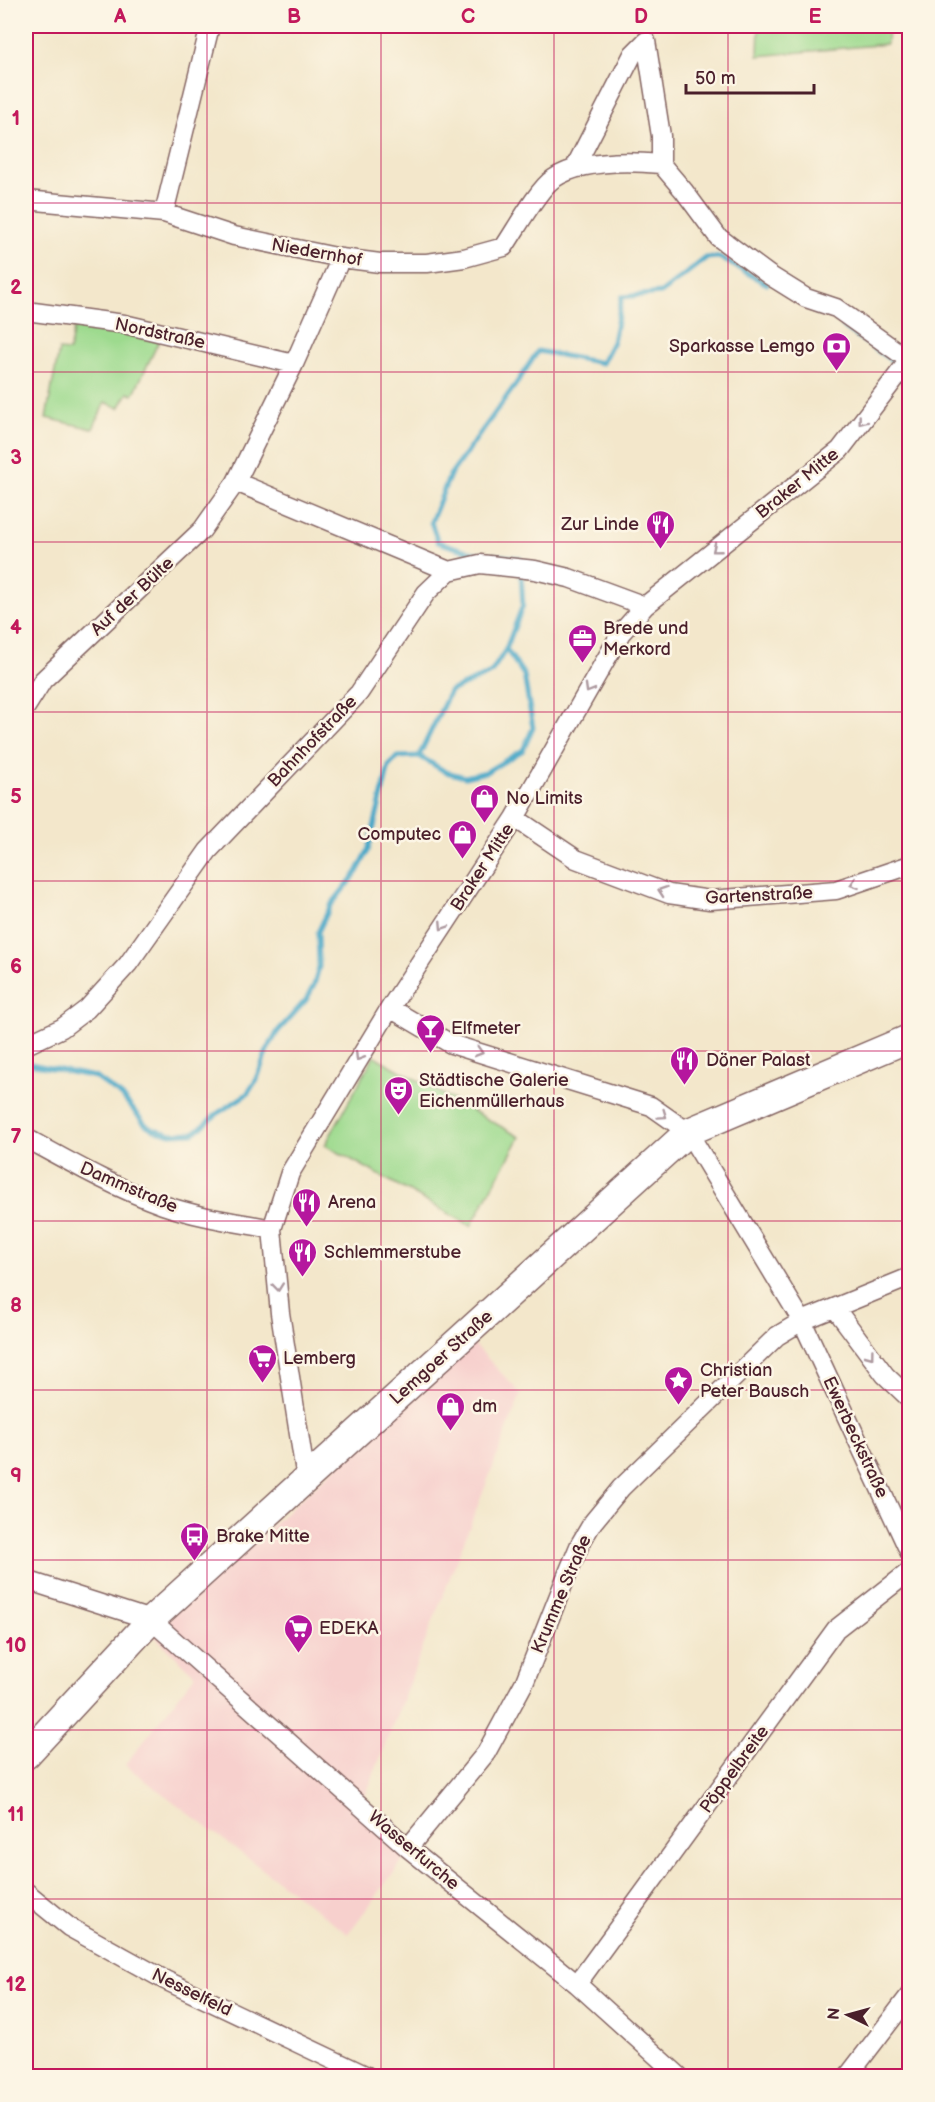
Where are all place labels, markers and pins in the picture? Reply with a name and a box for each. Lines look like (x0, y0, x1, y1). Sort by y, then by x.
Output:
bank icon: Sparkasse Lemgo (820, 330, 852, 372)
place label: Sparkasse Lemgo (669, 336, 815, 357)
restaurant icon: Zur Linde (644, 508, 676, 550)
place label: Zur Linde (560, 514, 639, 535)
place label: Brede und Merkord (603, 618, 688, 660)
office icon: Brede und Merkord (566, 622, 598, 664)
shop icon: No Limits (469, 782, 501, 824)
place label: No Limits (506, 788, 583, 809)
shop icon: Computec (446, 818, 478, 860)
place label: Computec (358, 824, 441, 845)
bar icon: Elfmeter (414, 1012, 446, 1054)
place label: Elfmeter (451, 1018, 521, 1039)
restaurant icon: Döner Palast (669, 1044, 701, 1086)
place label: Döner Palast (706, 1050, 811, 1071)
place label: Städtische Galerie Eichenmüllerhaus (419, 1070, 569, 1112)
theatre icon: Städtische Galerie Eichenmüllerhaus (382, 1074, 414, 1116)
restaurant icon: Arena (291, 1186, 323, 1228)
place label: Arena (328, 1192, 376, 1213)
restaurant icon: Schlemmerstube (287, 1236, 319, 1278)
place label: Schlemmerstube (324, 1242, 461, 1263)
supermarket icon: Lemberg (246, 1342, 278, 1384)
place label: Lemberg (283, 1348, 356, 1369)
place label: Christian Peter Bausch (700, 1360, 809, 1402)
place icon: Christian Peter Bausch (663, 1364, 695, 1406)
shop icon: dm (435, 1390, 467, 1432)
place label: dm (472, 1396, 497, 1417)
bus stop icon: Brake Mitte (179, 1520, 211, 1562)
place label: Brake Mitte (216, 1526, 310, 1547)
supermarket icon: EDEKA (282, 1612, 314, 1654)
place label: EDEKA (319, 1618, 378, 1639)

